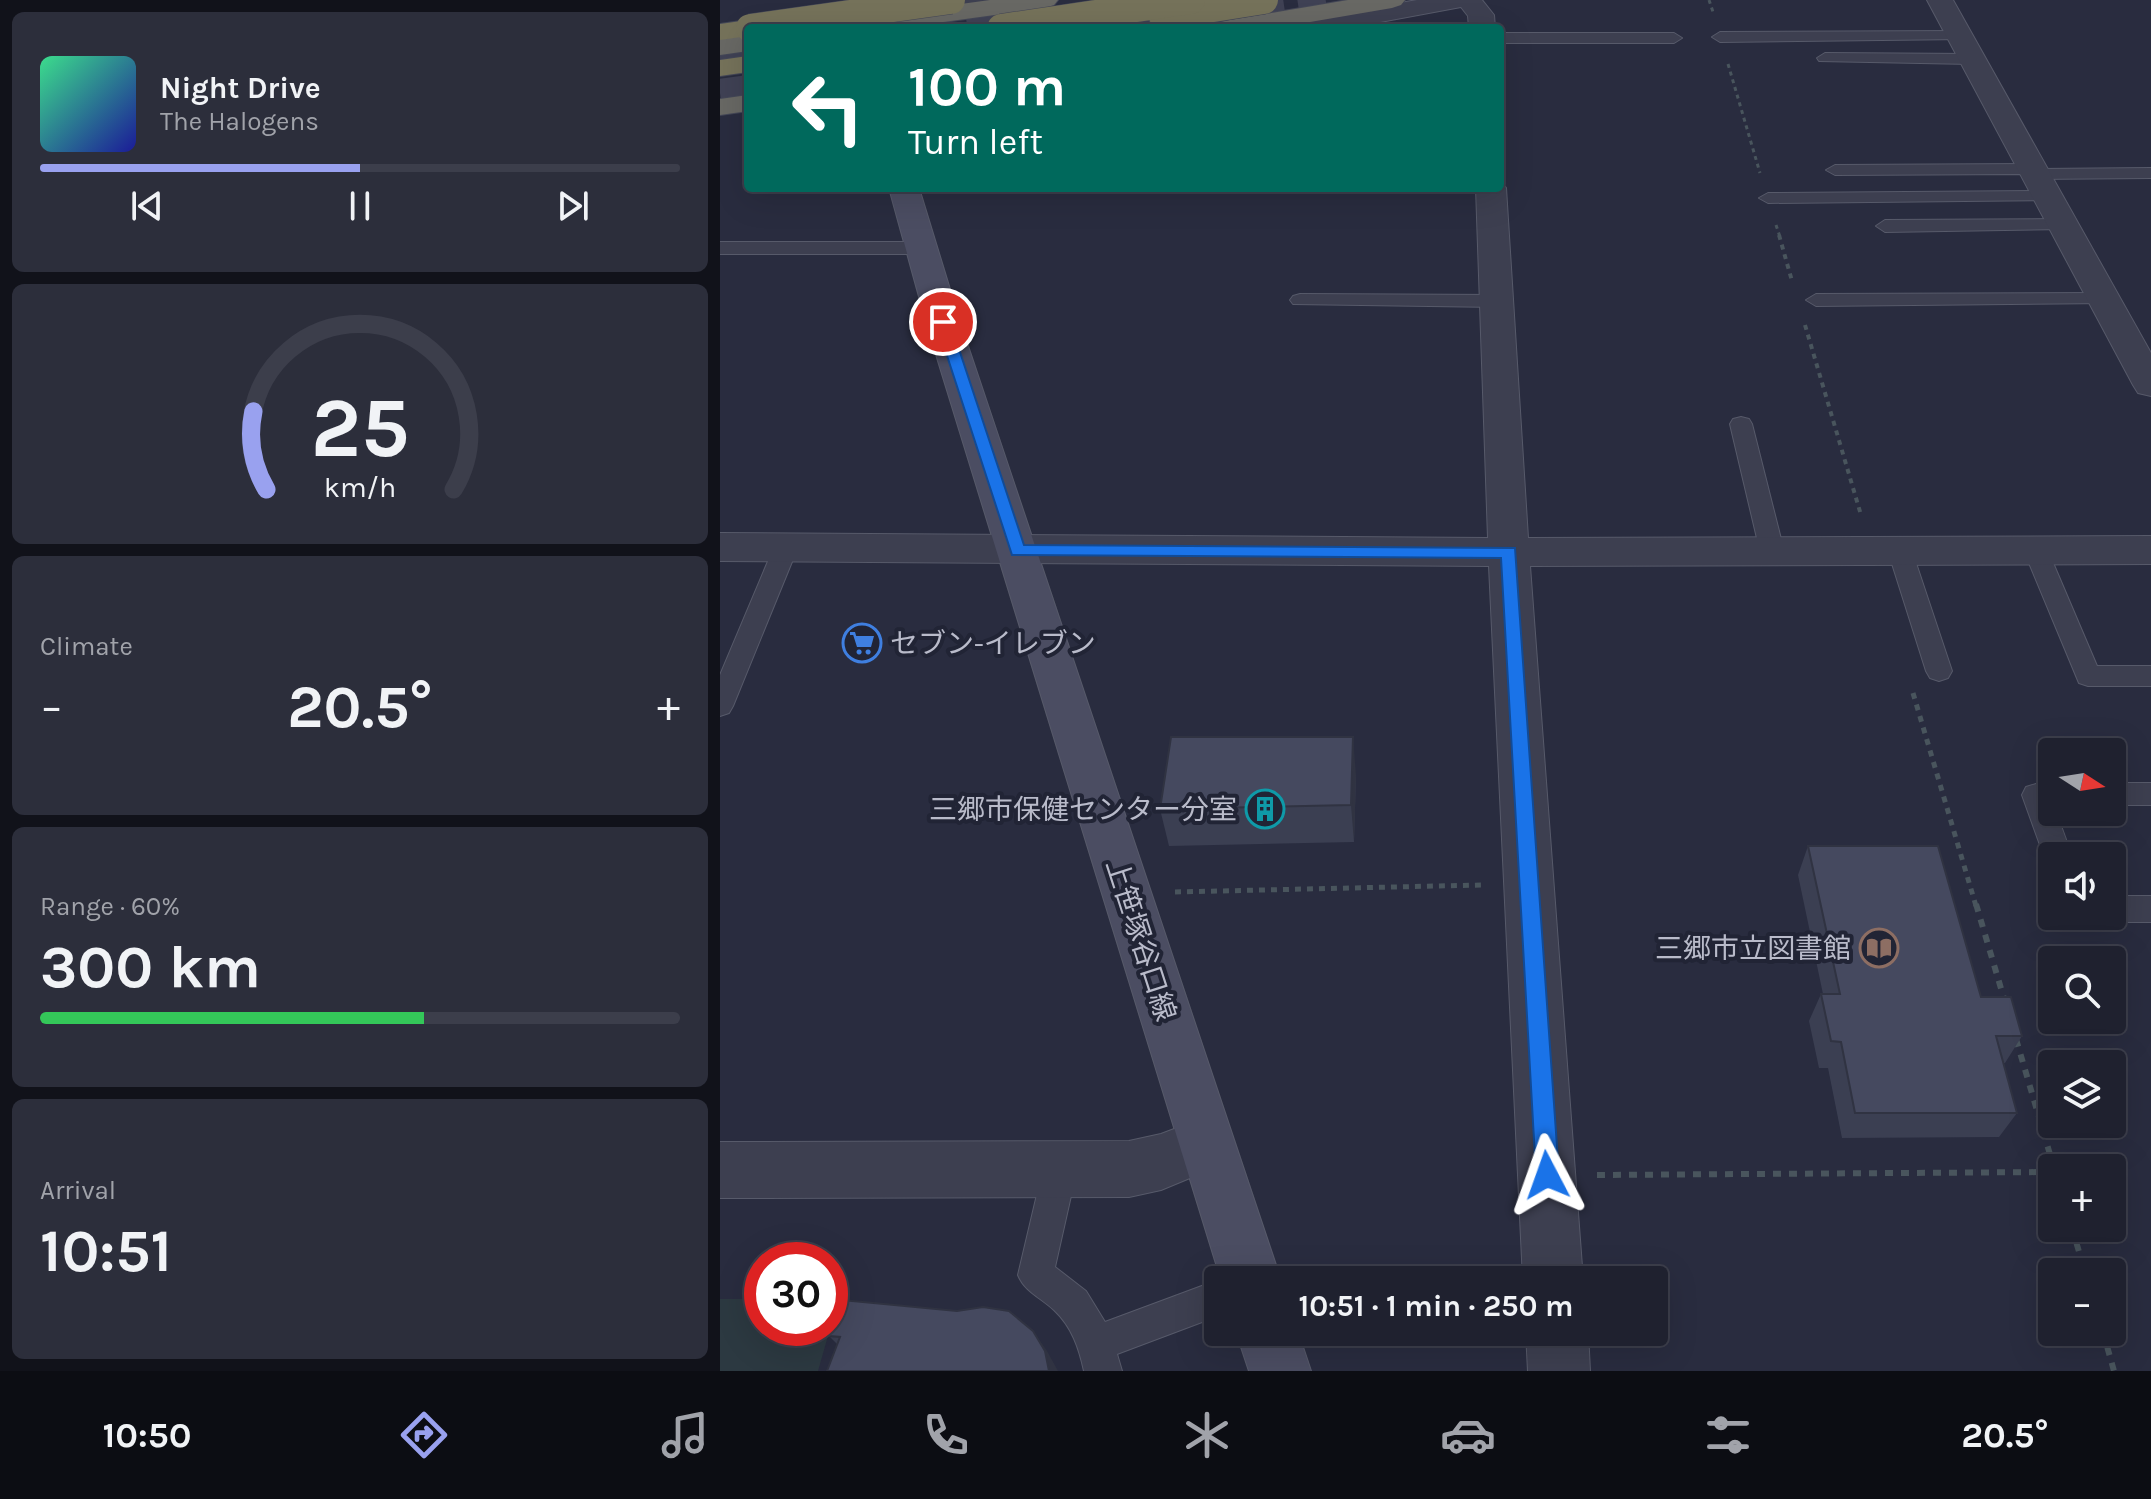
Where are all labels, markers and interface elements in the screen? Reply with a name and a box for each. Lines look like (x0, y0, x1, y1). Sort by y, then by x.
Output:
text: 100 m (908, 54, 1066, 119)
icon: left (776, 56, 880, 160)
text: Night Drive (160, 70, 321, 106)
text: The Halogens (160, 106, 319, 137)
text: Turn left (908, 121, 1043, 163)
icon: previous (125, 184, 169, 228)
icon: pause (338, 184, 382, 228)
icon: next (551, 184, 595, 228)
pin (909, 288, 977, 356)
icon: arrive (921, 300, 965, 344)
text: 25 (311, 379, 409, 476)
text: km/h (324, 471, 396, 504)
supermarket icon: セブン-イレブン (841, 622, 883, 664)
place label: セブン-イレブン (890, 627, 1096, 660)
text: Climate (40, 631, 133, 662)
text: 20.5° (287, 672, 433, 742)
text: − (40, 681, 63, 732)
text: + (657, 681, 680, 732)
north arrow (2038, 738, 2126, 826)
map controls (2038, 738, 2126, 1346)
building icon: 三郷市保健センター分室 (1244, 788, 1286, 830)
place label: 三郷市保健センター分室 (929, 793, 1237, 826)
button: sound (2038, 842, 2126, 930)
street label: 上笹塚谷口線 (1099, 855, 1183, 1025)
text: Range · 60% (40, 891, 180, 922)
library icon: 三郷市立図書館 (1858, 927, 1900, 969)
text: 300 km (40, 932, 261, 1002)
place label: 三郷市立図書館 (1655, 932, 1851, 965)
button: search (2038, 946, 2126, 1034)
button: layers (2038, 1050, 2126, 1138)
position arrow (1505, 1133, 1589, 1217)
button: + (2038, 1154, 2126, 1242)
text: Arrival (40, 1175, 116, 1206)
text: 10:51 (40, 1216, 172, 1286)
speed limit sign: 30 (744, 1242, 848, 1346)
button: − (2038, 1258, 2126, 1346)
text: 10:51 · 1 min · 250 m (1298, 1288, 1574, 1324)
icon: directions (396, 1407, 452, 1463)
icon: music (657, 1407, 713, 1463)
icon: phone (918, 1407, 974, 1463)
icon: climate (1179, 1407, 1235, 1463)
icon: car (1440, 1407, 1496, 1463)
icon: filters (1700, 1407, 1756, 1463)
text: 10:50 (102, 1414, 191, 1456)
text: 20.5° (1961, 1414, 2048, 1456)

